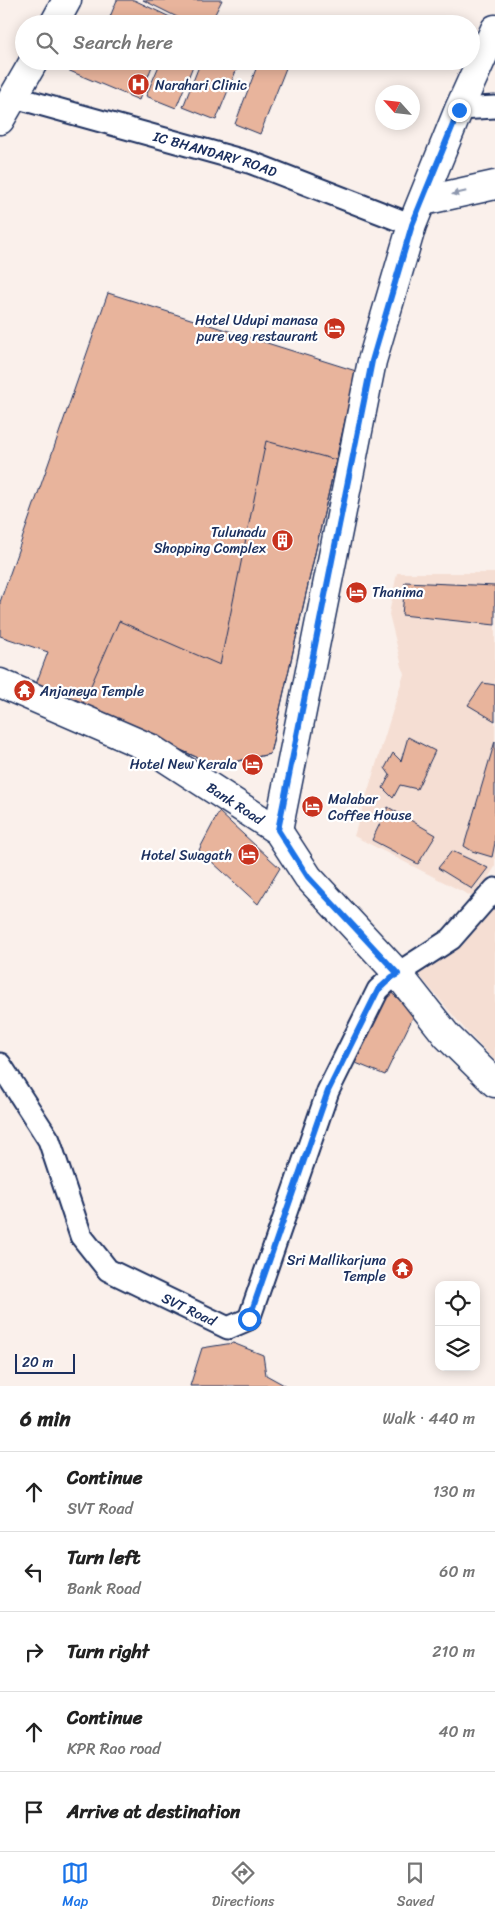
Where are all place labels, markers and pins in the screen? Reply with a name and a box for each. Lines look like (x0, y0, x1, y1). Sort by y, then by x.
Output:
hospital icon: Narahari Clinic (127, 73, 151, 97)
place label: Narahari Clinic (155, 73, 247, 98)
place label: Hotel Udupi manasa pure veg restaurant (195, 308, 318, 349)
hotel icon: Hotel Udupi manasa pure veg restaurant (322, 316, 346, 340)
place label: Tulunadu Shopping Complex (154, 520, 267, 561)
building icon: Tulunadu Shopping Complex (270, 528, 294, 552)
hotel icon: Thanima (344, 580, 368, 604)
place label: Thanima (372, 580, 423, 605)
temple icon: Anjaneya Temple (12, 679, 36, 703)
place label: Anjaneya Temple (39, 679, 144, 704)
place label: Hotel New Kerala (130, 752, 237, 777)
hotel icon: Hotel New Kerala (241, 752, 265, 776)
place label: Malabar Coffee House (328, 787, 412, 828)
hotel icon: Malabar Coffee House (300, 795, 324, 819)
place label: Hotel Swagath (141, 843, 232, 868)
hotel icon: Hotel Swagath (236, 843, 260, 867)
place label: Sri Mallikarjuna Temple (287, 1248, 386, 1289)
temple icon: Sri Mallikarjuna Temple (390, 1256, 414, 1280)

